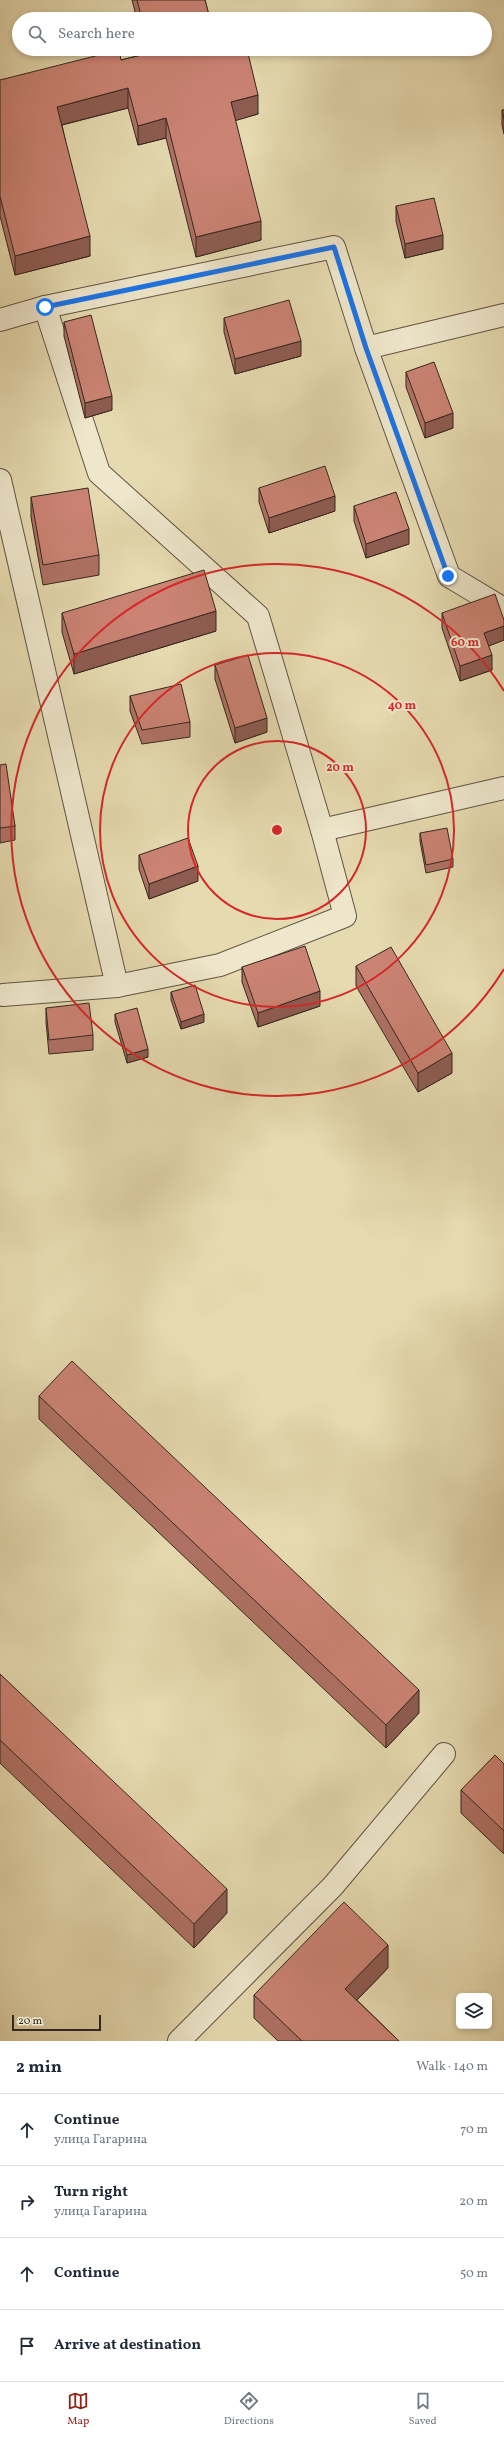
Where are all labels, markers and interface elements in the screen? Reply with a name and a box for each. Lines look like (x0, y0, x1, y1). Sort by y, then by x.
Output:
search box (12, 12, 492, 56)
icon: search (26, 23, 48, 45)
text: Search here (58, 24, 135, 45)
route start (36, 298, 54, 316)
route end (439, 567, 457, 585)
text: 60 m (451, 635, 479, 651)
text: 40 m (388, 698, 417, 714)
text: 20 m (326, 760, 354, 776)
centre of rings (270, 823, 284, 837)
map controls (456, 1993, 492, 2029)
button: layers (456, 1993, 492, 2029)
scale bar (12, 2013, 101, 2032)
text: 20 m (18, 2014, 42, 2029)
text: 2 min (16, 2056, 62, 2079)
text: Walk · 140 m (416, 2058, 488, 2076)
text: Continue (54, 2110, 119, 2131)
icon: ahead (16, 2119, 38, 2141)
text: 70 m (460, 2121, 488, 2139)
text: улица Гагарина (54, 2131, 147, 2149)
text: Turn right (54, 2182, 128, 2203)
icon: right (16, 2191, 38, 2213)
text: 20 m (459, 2193, 488, 2211)
text: улица Гагарина (54, 2203, 147, 2221)
icon: ahead (16, 2263, 38, 2285)
text: Continue (54, 2263, 119, 2284)
text: 50 m (460, 2265, 488, 2283)
icon: arrive (16, 2335, 38, 2357)
text: Arrive at destination (54, 2335, 201, 2356)
tab: Map (67, 2390, 89, 2429)
tab: Directions (224, 2390, 274, 2429)
tab: Saved (408, 2390, 437, 2429)

